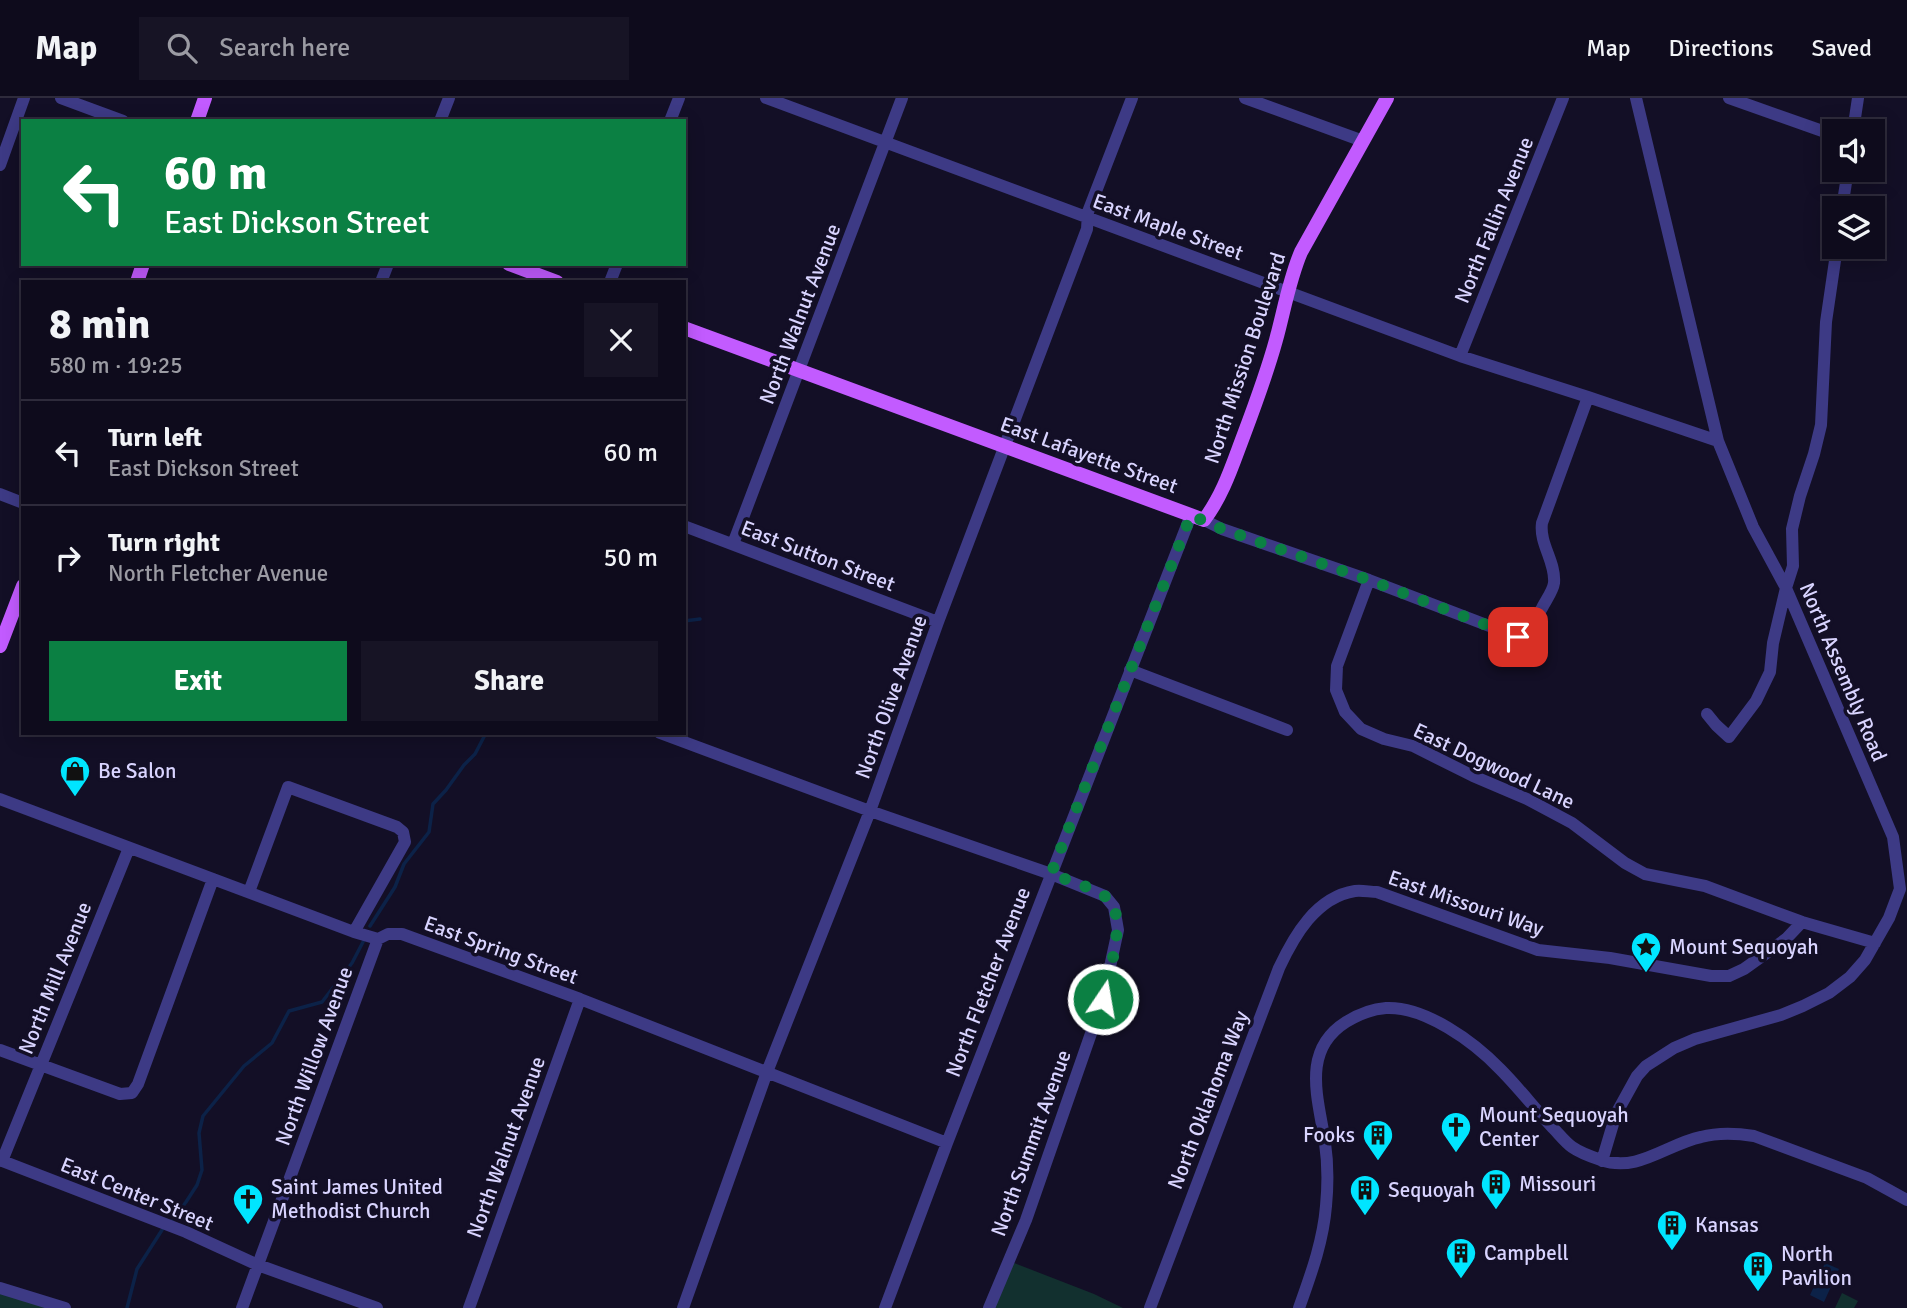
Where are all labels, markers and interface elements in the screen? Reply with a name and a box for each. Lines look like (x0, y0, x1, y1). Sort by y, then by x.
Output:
search box (139, 17, 629, 80)
text: Map (35, 28, 97, 69)
icon: search (163, 29, 201, 67)
text: Search here (219, 32, 350, 64)
text: Map (1586, 33, 1631, 63)
text: Directions (1669, 33, 1774, 63)
text: Saved (1812, 33, 1872, 63)
map controls (1822, 119, 1885, 259)
button: sound (1822, 119, 1885, 182)
street label: North Fallin Avenue (1449, 133, 1539, 307)
text: 60 m (164, 143, 267, 203)
icon: left (49, 147, 140, 238)
street label: East Maple Street (1089, 188, 1247, 266)
button: layers (1822, 196, 1885, 259)
text: East Dickson Street (164, 203, 429, 242)
street label: North Walnut Avenue (754, 220, 846, 408)
street label: North Mission Boulevard (1199, 249, 1291, 467)
text: 8 min (49, 299, 150, 350)
button: close (584, 303, 658, 377)
text: 580 m · 19:25 (49, 351, 183, 380)
street label: East Lafayette Street (997, 411, 1181, 499)
text: Turn left (108, 422, 202, 454)
icon: left (49, 434, 87, 472)
text: 60 m (603, 437, 658, 469)
text: East Dickson Street (108, 454, 299, 483)
street label: East Sutton Street (737, 515, 899, 597)
text: Turn right (108, 527, 220, 559)
icon: right (49, 539, 87, 577)
text: 50 m (603, 542, 658, 574)
text: North Fletcher Avenue (108, 559, 328, 588)
street label: North Assembly Road (1794, 579, 1892, 765)
pin (1488, 607, 1548, 667)
street label: North Olive Avenue (849, 612, 933, 782)
icon: arrive (1499, 618, 1537, 656)
button: Exit (49, 641, 347, 721)
button: Share (361, 641, 658, 721)
street label: East Dogwood Lane (1409, 717, 1579, 815)
shop icon: Be Salon (58, 754, 92, 798)
place label: Be Salon (98, 758, 176, 784)
street label: East Missouri Way (1385, 864, 1547, 942)
street label: North Fletcher Avenue (940, 883, 1036, 1081)
street label: North Mill Avenue (13, 898, 97, 1058)
street label: East Spring Street (420, 910, 582, 990)
place icon: Mount Sequoyah (1629, 930, 1663, 974)
place label: Mount Sequoyah (1669, 934, 1819, 960)
position arrow (1066, 962, 1140, 1036)
street label: North Willow Avenue (270, 963, 358, 1149)
street label: North Oklahoma Way (1162, 1007, 1254, 1193)
street label: North Summit Avenue (985, 1046, 1077, 1240)
street label: North Walnut Avenue (461, 1053, 551, 1241)
place label: Mount Sequoyah Center (1479, 1102, 1629, 1152)
church icon: Mount Sequoyah Center (1439, 1110, 1473, 1154)
building icon: Fooks (1361, 1118, 1395, 1162)
place label: Fooks (1303, 1122, 1355, 1148)
street label: East Center Street (57, 1151, 217, 1237)
building icon: Missouri (1479, 1167, 1513, 1211)
place label: Missouri (1519, 1171, 1596, 1197)
building icon: Sequoyah (1348, 1173, 1382, 1217)
place label: Saint James United Methodist Church (271, 1174, 443, 1224)
place label: Sequoyah (1388, 1177, 1475, 1203)
church icon: Saint James United Methodist Church (231, 1182, 265, 1226)
building icon: Kansas (1655, 1208, 1689, 1252)
place label: Kansas (1695, 1212, 1759, 1238)
building icon: Campbell (1444, 1236, 1478, 1280)
place label: Campbell (1484, 1240, 1569, 1266)
place label: North Pavilion (1781, 1241, 1852, 1291)
building icon: North Pavilion (1741, 1249, 1775, 1293)

